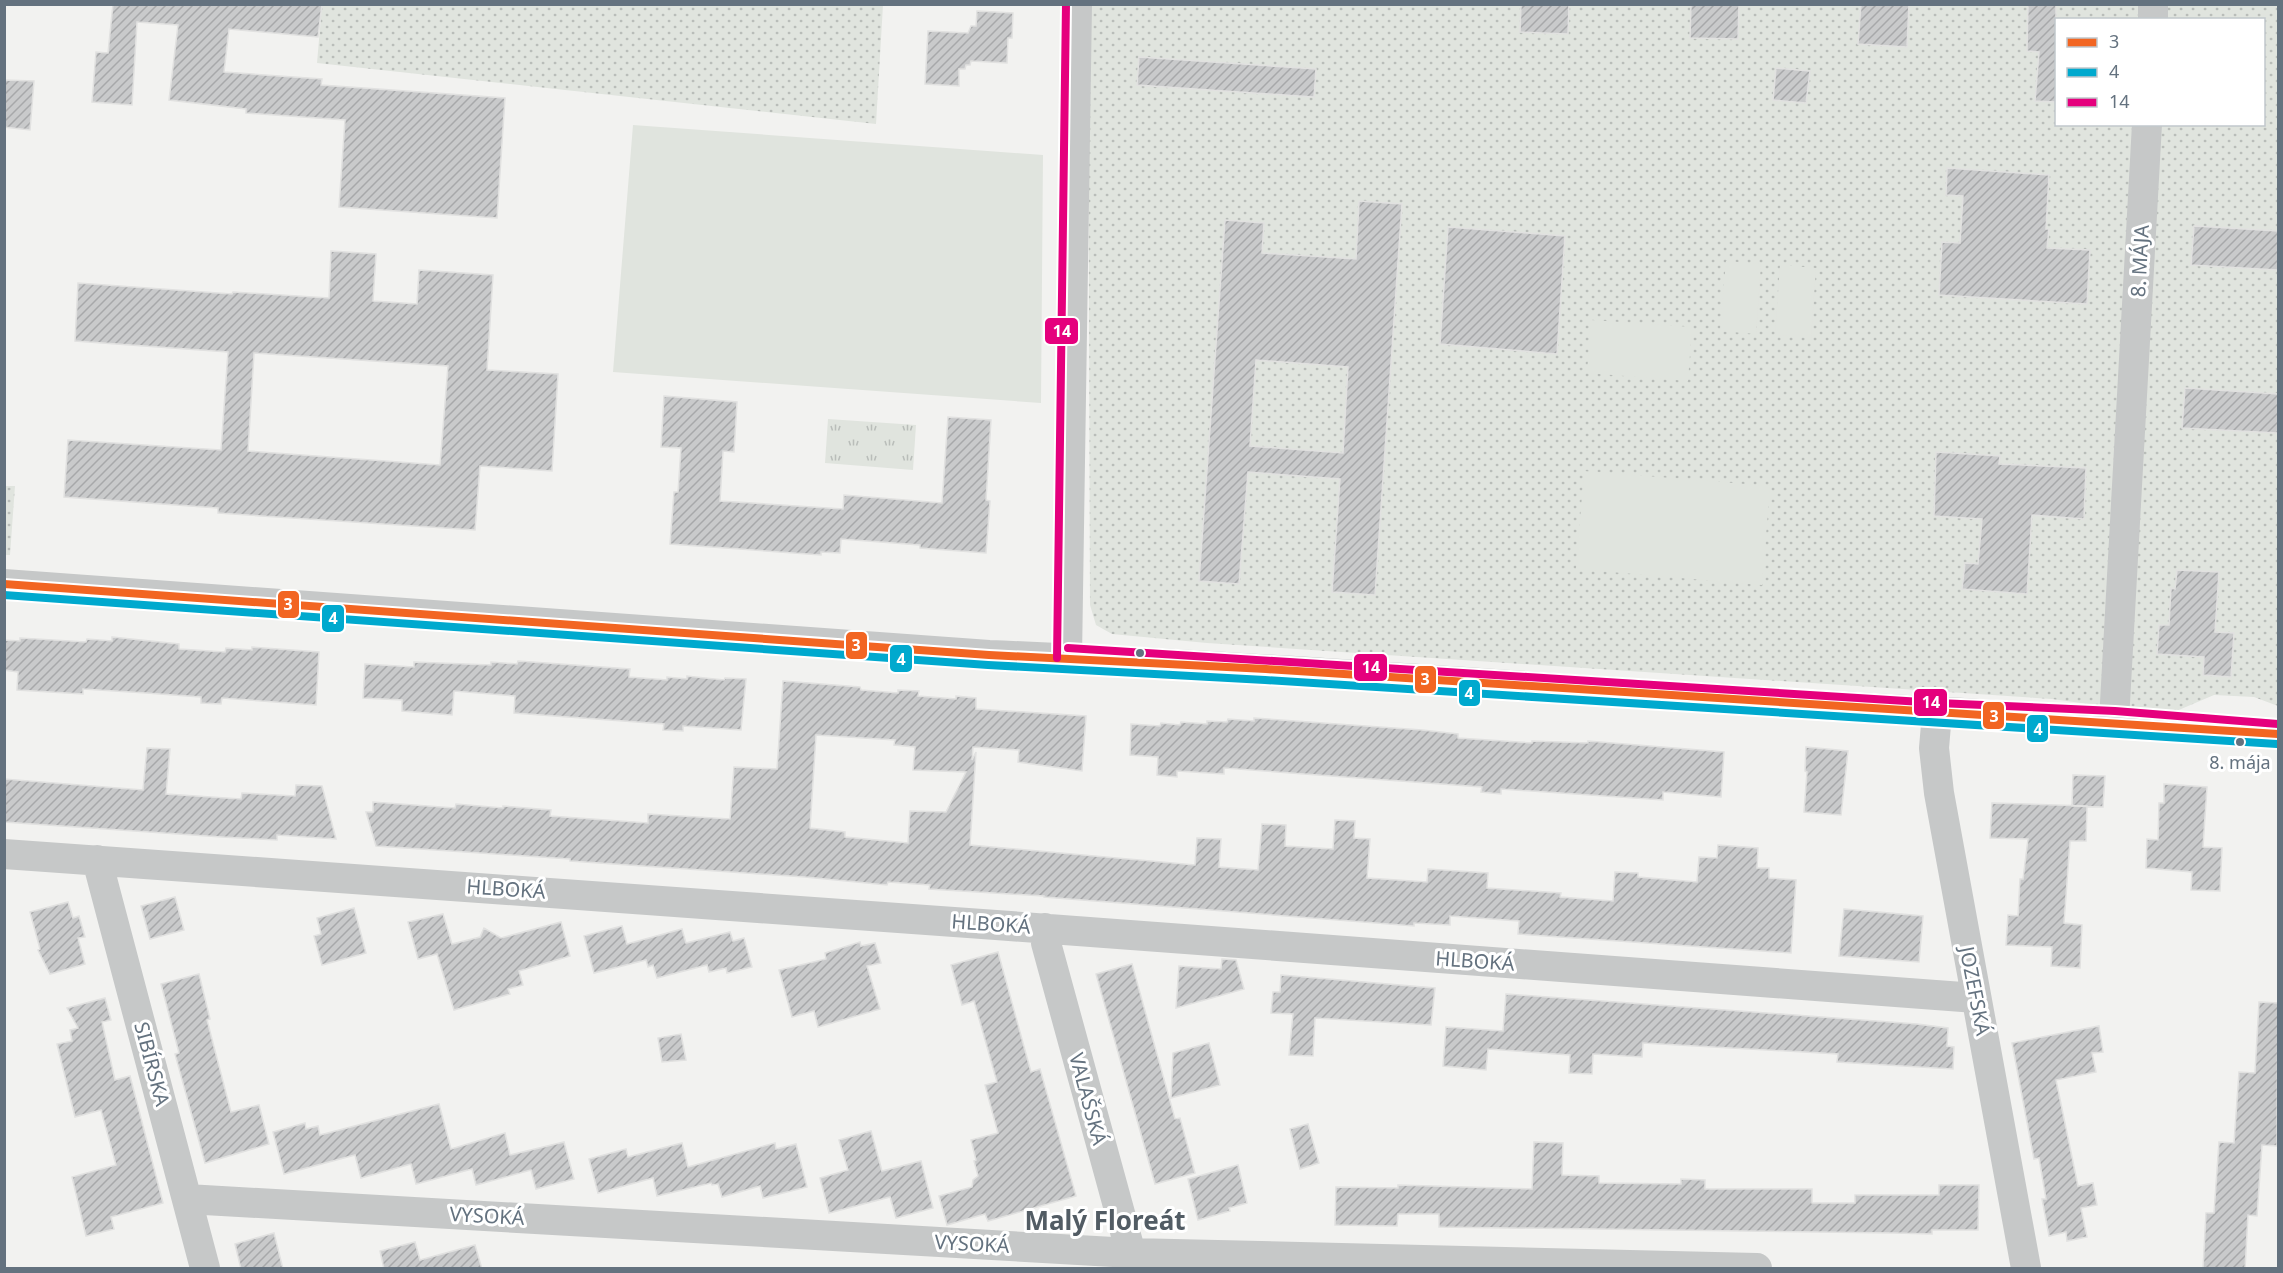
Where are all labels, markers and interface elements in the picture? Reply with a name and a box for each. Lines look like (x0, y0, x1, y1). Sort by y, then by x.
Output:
legend (2055, 18, 2265, 126)
text: 3 (2109, 29, 2119, 53)
text: 4 (2109, 59, 2119, 83)
text: 14 (2109, 89, 2130, 113)
street label: 8. MÁJA (2124, 224, 2155, 298)
line badge: 14 (1044, 317, 1079, 345)
text: 14 (1053, 320, 1071, 342)
line badge: 3 (277, 590, 300, 619)
text: 3 (283, 593, 293, 615)
line badge: 4 (321, 604, 345, 633)
text: 4 (328, 607, 338, 629)
line badge: 3 (845, 631, 868, 660)
text: 3 (851, 634, 861, 656)
line badge: 4 (889, 644, 913, 673)
unlabelled marker (1134, 647, 1146, 659)
text: 4 (896, 648, 906, 670)
line badge: 14 (1353, 653, 1388, 682)
text: 14 (1362, 656, 1380, 678)
line badge: 3 (1414, 665, 1437, 694)
text: 3 (1420, 668, 1430, 690)
line badge: 4 (1458, 679, 1481, 707)
text: 4 (1464, 682, 1474, 704)
line badge: 14 (1913, 688, 1948, 717)
text: 14 (1922, 691, 1940, 713)
line badge: 3 (1982, 701, 2005, 730)
text: 3 (1989, 705, 1999, 727)
line badge: 4 (2026, 714, 2049, 743)
text: 4 (2033, 718, 2043, 740)
marker: 8. mája (2234, 736, 2246, 748)
place label: 8. mája (2209, 750, 2271, 774)
street label: HLBOKÁ (466, 872, 547, 905)
street label: HLBOKÁ (951, 907, 1032, 940)
street label: JOZEFSKÁ (1953, 942, 1997, 1038)
street label: HLBOKÁ (1435, 944, 1516, 977)
street label: SIBÍRSKA (128, 1019, 177, 1109)
street label: VALAŠSKÁ (1063, 1050, 1114, 1148)
street label: VYSOKÁ (449, 1200, 525, 1231)
district label: Malý Floreát (1024, 1202, 1186, 1238)
street label: VYSOKÁ (934, 1228, 1010, 1259)

